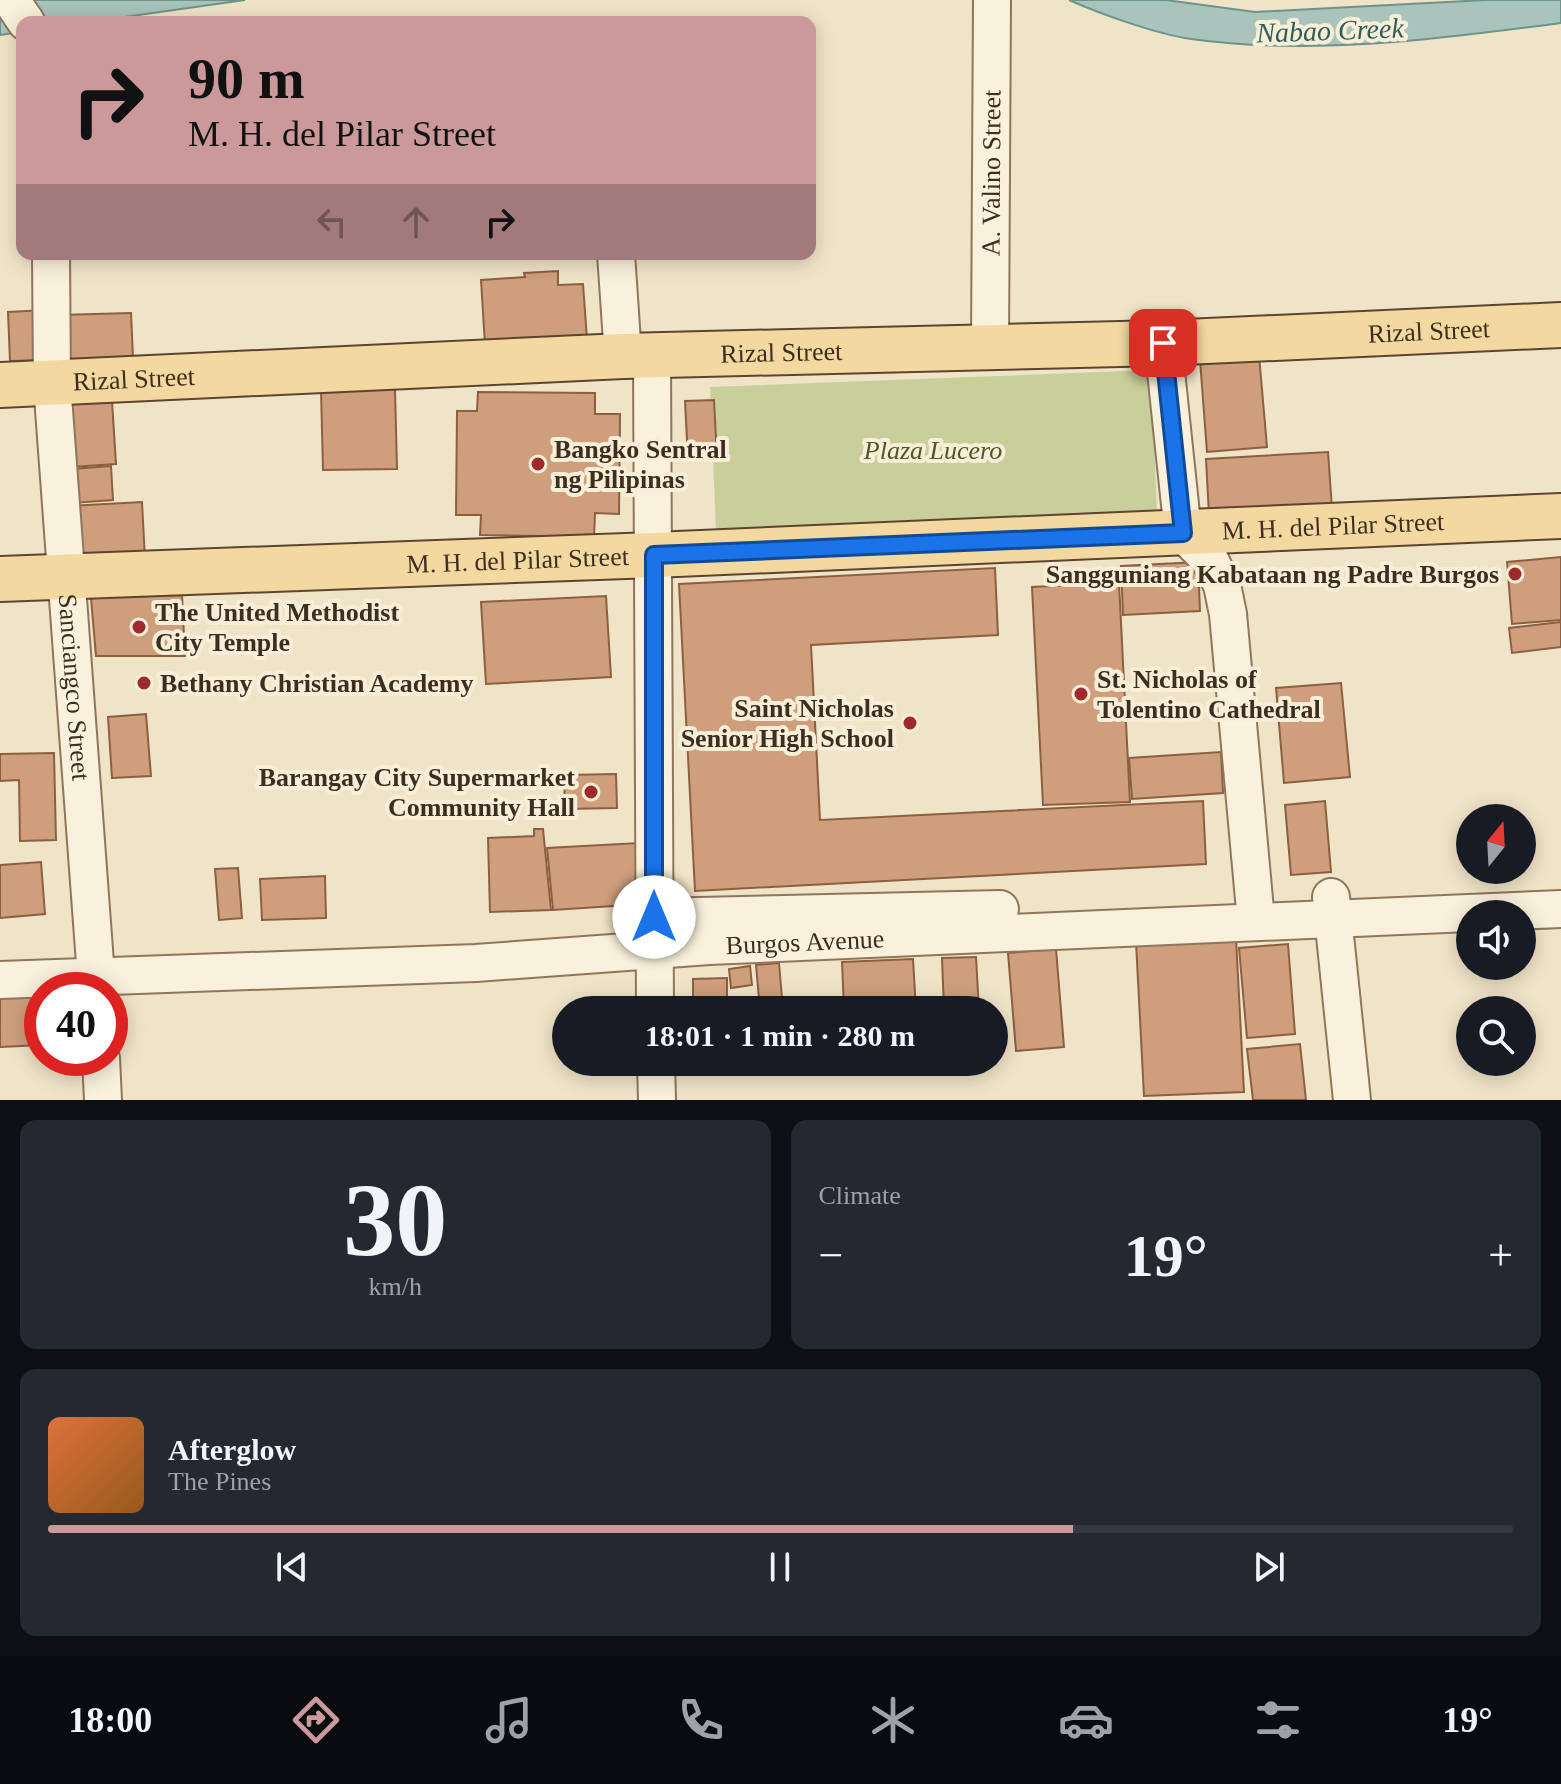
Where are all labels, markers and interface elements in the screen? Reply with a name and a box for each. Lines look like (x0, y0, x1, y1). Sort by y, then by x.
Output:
water label: Nabao Creek (1255, 12, 1405, 49)
icon: right (56, 48, 160, 152)
text: 90 m (188, 48, 305, 110)
street label: A. Valino Street (977, 89, 1006, 256)
text: M. H. del Pilar Street (188, 114, 496, 154)
icon: left (310, 200, 354, 244)
icon: ahead (394, 200, 438, 244)
icon: right (478, 200, 522, 244)
pin (1129, 309, 1197, 377)
street label: Rizal Street (1367, 314, 1491, 349)
icon: arrive (1141, 321, 1185, 365)
street label: Rizal Street (720, 337, 843, 369)
street label: Rizal Street (72, 362, 196, 397)
place label: Bangko Sentral ng Pilipinas (554, 435, 727, 494)
park label: Plaza Lucero (863, 436, 1002, 465)
marker: Bangko Sentral ng Pilipinas (529, 455, 547, 473)
street label: M. H. del Pilar Street (1221, 507, 1446, 546)
street label: M. H. del Pilar Street (406, 542, 630, 579)
place label: Sangguniang Kabataan ng Padre Burgos (1046, 560, 1499, 589)
marker: Sangguniang Kabataan ng Padre Burgos (1506, 565, 1524, 583)
street label: Sanciangco Street (53, 593, 95, 782)
place label: The United Methodist City Temple (155, 598, 399, 657)
marker: The United Methodist City Temple (130, 618, 148, 636)
place label: St. Nicholas of Tolentino Cathedral (1097, 665, 1321, 724)
place label: Bethany Christian Academy (160, 669, 473, 698)
marker: Bethany Christian Academy (135, 674, 153, 692)
marker: St. Nicholas of Tolentino Cathedral (1072, 685, 1090, 703)
place label: Saint Nicholas Senior High School (681, 694, 894, 753)
marker: Saint Nicholas Senior High School (901, 714, 919, 732)
place label: Barangay City Supermarket Community Hall (259, 763, 575, 822)
marker: Barangay City Supermarket Community Hall (582, 783, 600, 801)
north arrow (1456, 804, 1536, 884)
map controls (1456, 804, 1536, 1076)
position arrow (612, 875, 696, 959)
button: sound (1456, 900, 1536, 980)
street label: Burgos Avenue (725, 924, 885, 960)
speed limit sign: 40 (24, 972, 128, 1076)
button: search (1456, 996, 1536, 1076)
text: 18:01 · 1 min · 280 m (645, 1019, 915, 1052)
text: 30 (343, 1162, 447, 1277)
text: Climate (819, 1181, 901, 1210)
text: 19° (1124, 1223, 1208, 1289)
text: − (819, 1231, 843, 1280)
text: + (1488, 1231, 1513, 1280)
text: km/h (369, 1272, 422, 1301)
text: Afterglow (168, 1433, 296, 1466)
text: The Pines (168, 1467, 271, 1496)
icon: previous (270, 1545, 314, 1589)
icon: pause (758, 1545, 802, 1589)
icon: next (1247, 1545, 1291, 1589)
icon: directions (288, 1692, 344, 1748)
icon: music (481, 1692, 537, 1748)
icon: phone (673, 1692, 729, 1748)
icon: climate (865, 1692, 921, 1748)
icon: car (1058, 1692, 1114, 1748)
icon: filters (1250, 1692, 1306, 1748)
text: 18:00 (68, 1700, 152, 1740)
text: 19° (1442, 1700, 1493, 1740)

